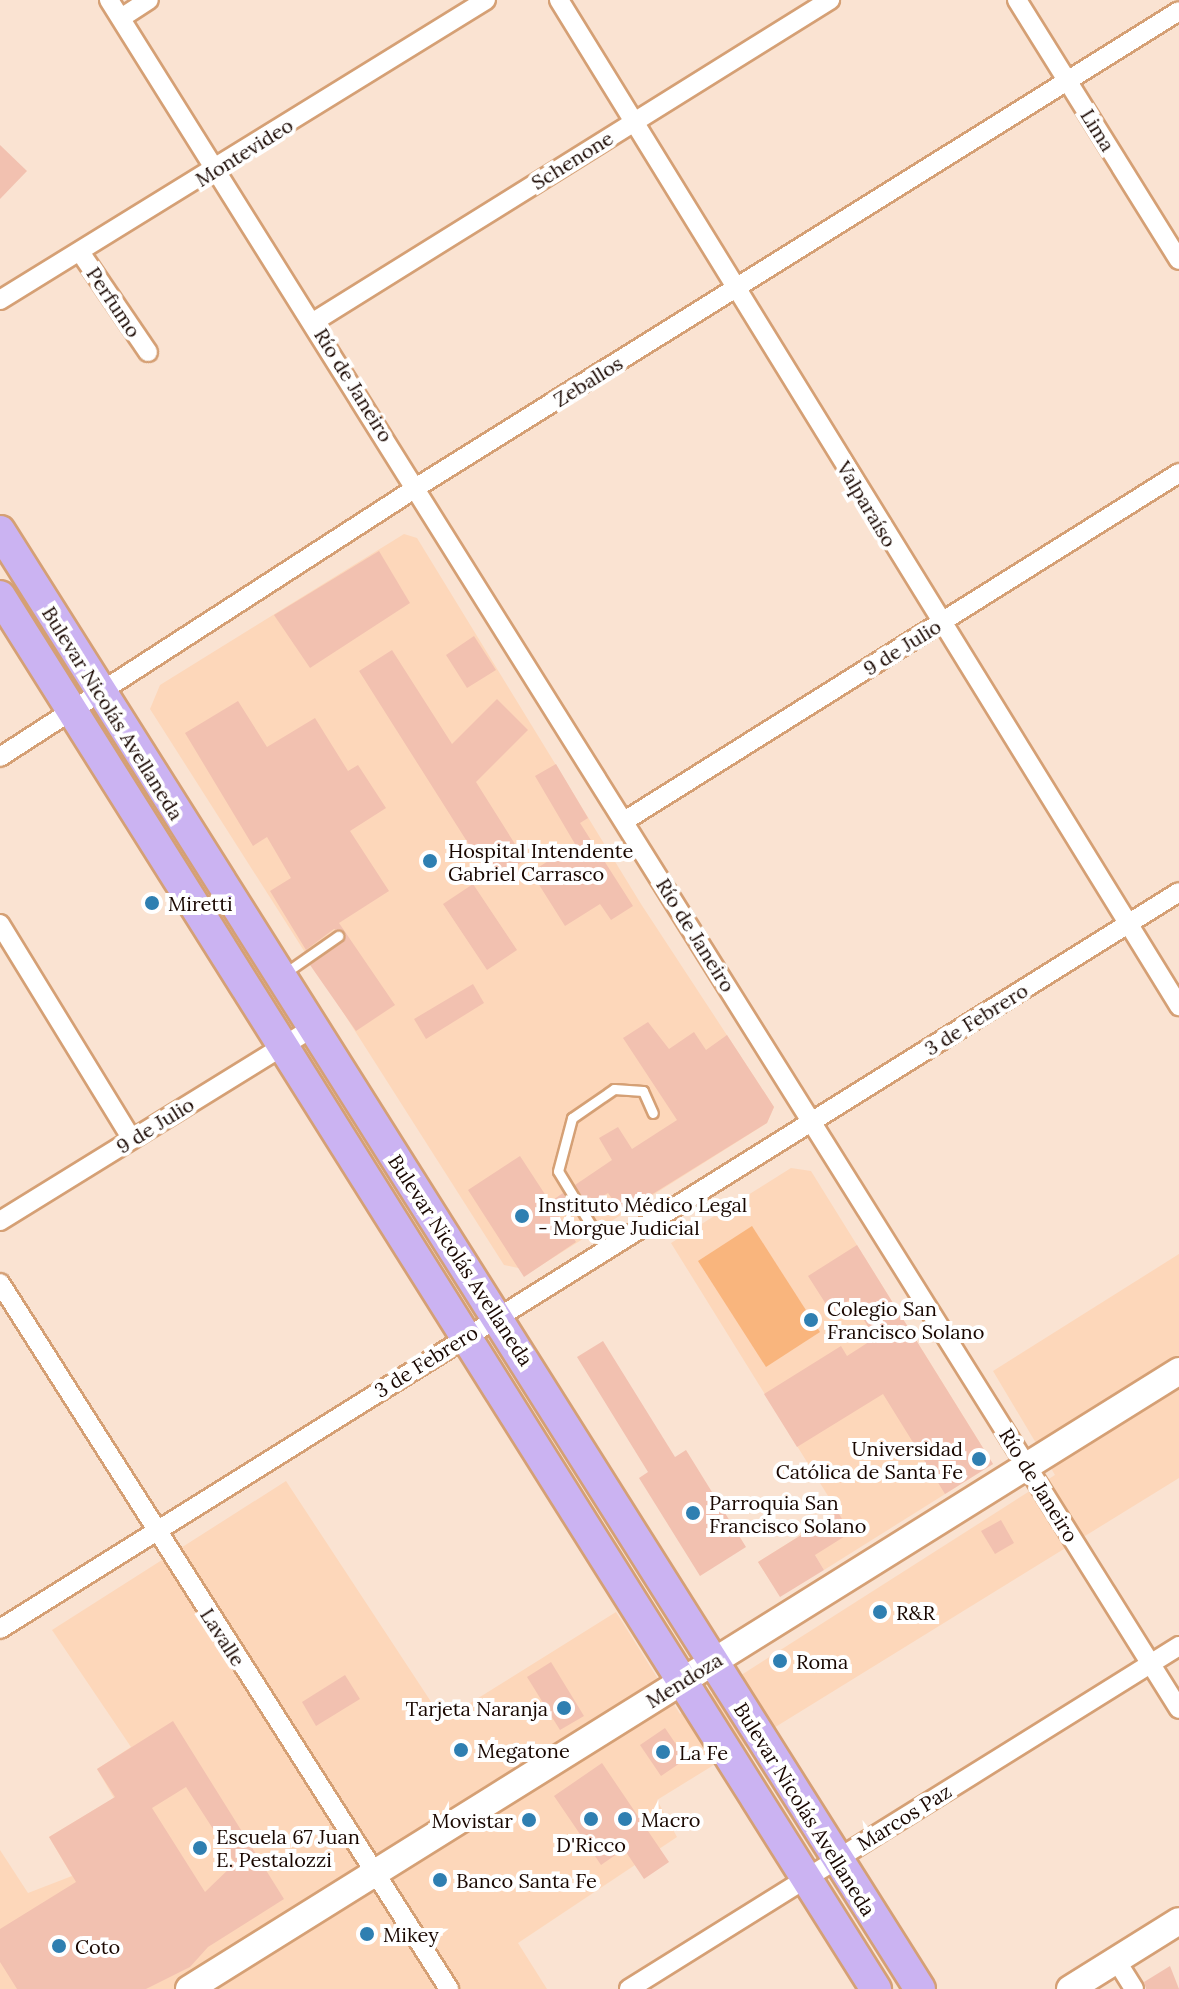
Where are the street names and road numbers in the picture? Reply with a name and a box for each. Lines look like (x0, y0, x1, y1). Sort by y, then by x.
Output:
street label: Lima (1076, 104, 1120, 156)
street label: Montevideo (191, 113, 297, 191)
street label: Schenone (527, 126, 617, 194)
street label: Perfumo (82, 262, 146, 342)
street label: Río de Janeiro (310, 324, 398, 446)
street label: Zeballos (549, 350, 627, 412)
street label: Valparaíso (832, 457, 902, 551)
street label: Bulevar Nicolás Avellaneda (37, 602, 189, 824)
street label: 9 de Julio (859, 614, 945, 680)
street label: Río de Janeiro (652, 874, 740, 996)
street label: 3 de Febrero (920, 978, 1032, 1060)
street label: 9 de Julio (112, 1092, 198, 1158)
street label: Bulevar Nicolás Avellaneda (384, 1150, 538, 1370)
street label: 3 de Febrero (370, 1320, 482, 1402)
street label: Río de Janeiro (995, 1424, 1083, 1546)
street label: Lavalle (196, 1604, 250, 1670)
street label: Mendoza (641, 1647, 727, 1713)
street label: Bulevar Nicolás Avellaneda (729, 1698, 881, 1920)
street label: Marcos Paz (852, 1779, 956, 1855)

